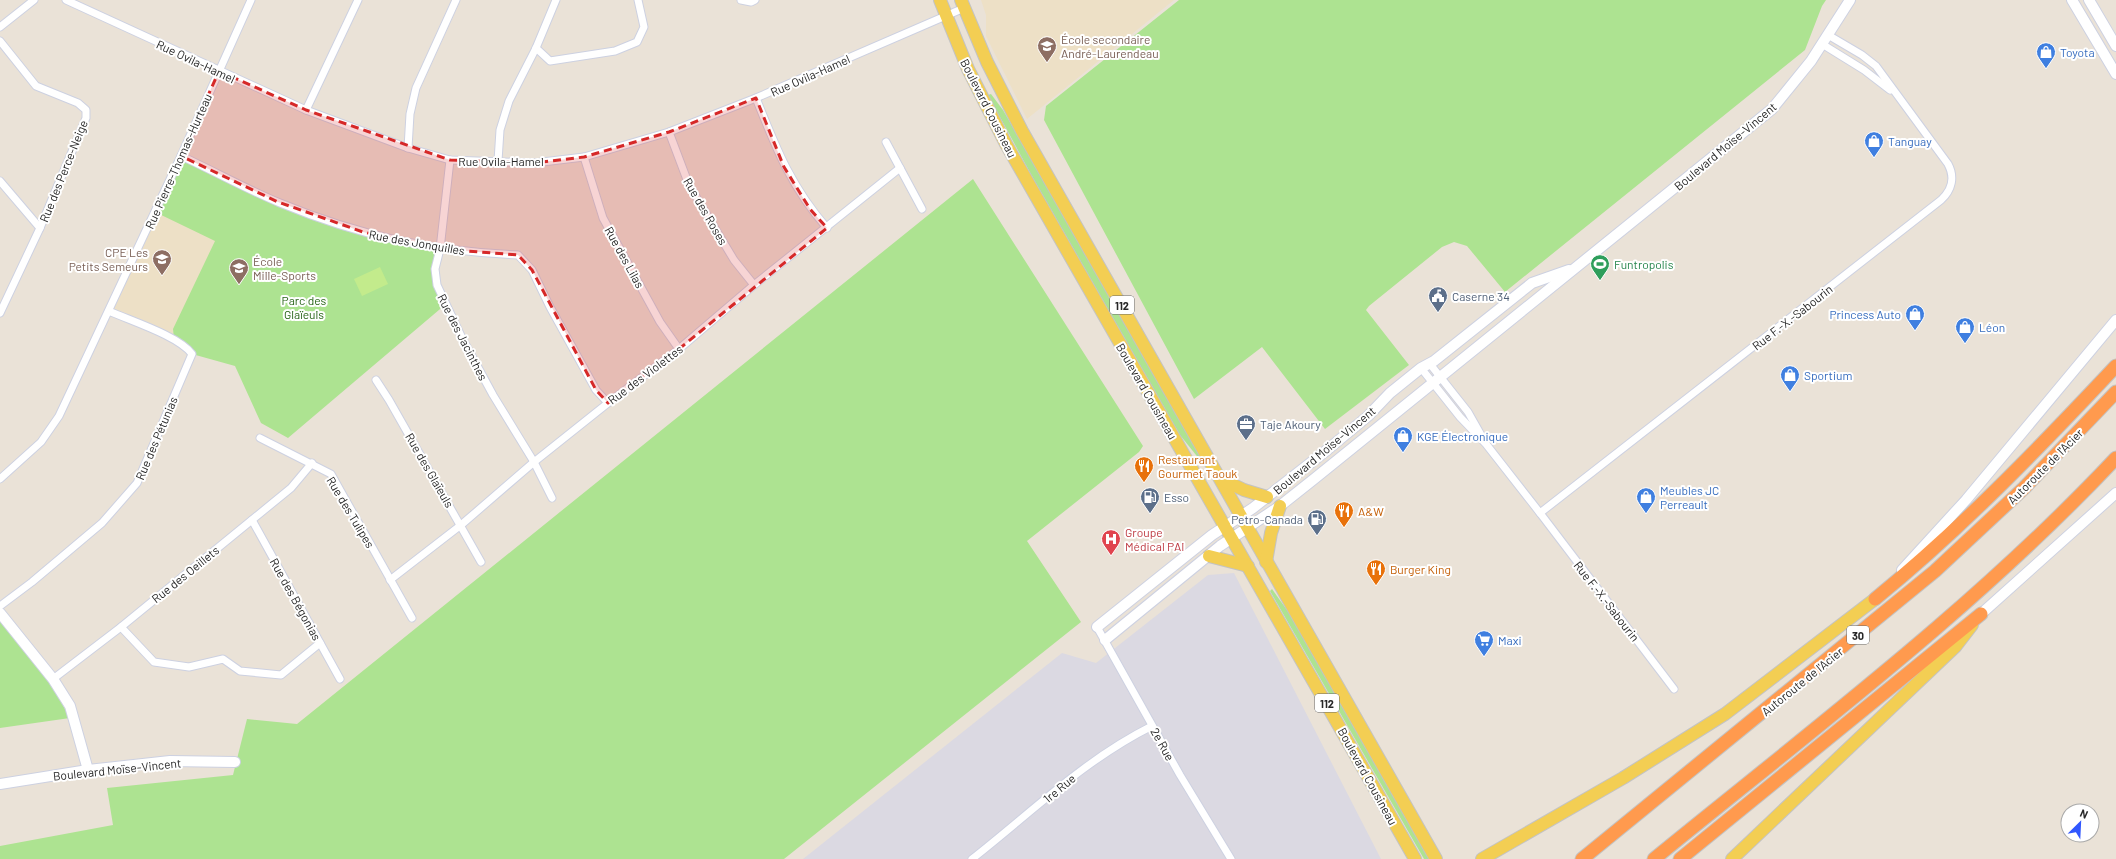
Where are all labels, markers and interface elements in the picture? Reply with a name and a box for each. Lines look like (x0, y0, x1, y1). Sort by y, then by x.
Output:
place label: École secondaire André-Laurendeau (1061, 32, 1159, 60)
school or university icon: École secondaire André-Laurendeau (1036, 35, 1058, 63)
street label: Rue Ovila-Hamel (154, 37, 238, 85)
shop icon: Toyota (2035, 41, 2057, 69)
place label: Toyota (2060, 45, 2095, 59)
street label: Rue Ovila-Hamel (768, 51, 852, 99)
street label: Boulevard Cousineau (958, 56, 1020, 160)
street label: Rue Pierre-Thomas-Hurteau (142, 91, 214, 231)
street label: Boulevard Moïse-Vincent (1671, 99, 1779, 193)
street label: Rue des Perce-Neige (36, 118, 90, 224)
shop icon: Tanguay (1863, 130, 1885, 158)
place label: Tanguay (1888, 134, 1932, 148)
street label: Rue Ovila-Hamel (458, 154, 544, 168)
street label: Rue des Roses (681, 175, 731, 247)
street label: Rue des Lilas (602, 224, 648, 290)
street label: Rue des Jonquilles (368, 227, 466, 257)
place label: CPE Les Petits Semeurs (69, 245, 148, 273)
school or university icon: CPE Les Petits Semeurs (151, 248, 173, 276)
sports icon: Funtropolis (1589, 253, 1611, 281)
place label: École Mille-Sports (253, 254, 316, 282)
school or university icon: École Mille-Sports (228, 257, 250, 285)
place label: Funtropolis (1614, 257, 1674, 271)
street label: Rue F.-X.-Sabourin (1749, 281, 1835, 353)
public building icon: Caserne 34 (1427, 285, 1449, 313)
place label: Caserne 34 (1452, 289, 1510, 303)
street label: Rue des Jacinthes (435, 291, 491, 383)
park label: Parc des Glaïeuls (282, 293, 327, 321)
road number: 112 (1110, 296, 1134, 314)
shop icon: Princess Auto (1904, 303, 1926, 331)
place label: Princess Auto (1829, 307, 1901, 321)
shop icon: Léon (1954, 316, 1976, 344)
place label: Léon (1979, 320, 2005, 334)
street label: Boulevard Cousineau (1114, 340, 1180, 442)
street label: Rue des Violettes (605, 341, 685, 407)
shop icon: Sportium (1779, 364, 1801, 392)
place label: Sportium (1804, 368, 1852, 382)
street label: Rue des Pétunias (132, 394, 180, 482)
street label: Boulevard Moïse-Vincent (1270, 403, 1378, 497)
office icon: Taje Akoury (1235, 413, 1257, 441)
place label: Taje Akoury (1260, 417, 1321, 431)
shop icon: KGE Électronique (1392, 425, 1414, 453)
street label: Autoroute de l'Acier (2004, 425, 2086, 507)
place label: KGE Électronique (1417, 429, 1508, 443)
street label: Rue des Glaïeuls (403, 430, 457, 510)
place label: Restaurant Gourmet Taouk (1158, 452, 1237, 480)
restaurant icon: Restaurant Gourmet Taouk (1133, 455, 1155, 483)
street label: Rue des Tulipes (324, 474, 378, 550)
place label: Meubles JC Perreault (1660, 483, 1719, 511)
fuel station icon: Esso (1139, 486, 1161, 514)
shop icon: Meubles JC Perreault (1635, 486, 1657, 514)
place label: Esso (1164, 490, 1189, 504)
restaurant icon: A&W (1333, 500, 1355, 528)
place label: A&W (1358, 504, 1384, 518)
fuel station icon: Petro-Canada (1306, 508, 1328, 536)
place label: Petro-Canada (1231, 512, 1303, 526)
place label: Groupe Médical PAI (1125, 525, 1184, 553)
hospital icon: Groupe Médical PAI (1100, 528, 1122, 556)
street label: Rue des Oeillets (149, 542, 222, 605)
street label: Rue des Bégonias (268, 555, 325, 643)
restaurant icon: Burger King (1365, 558, 1387, 586)
street label: Rue F.-X.-Sabourin (1571, 558, 1643, 644)
place label: Burger King (1390, 562, 1451, 576)
road number: 30 (1847, 626, 1869, 644)
supermarket icon: Maxi (1473, 629, 1495, 657)
place label: Maxi (1498, 633, 1522, 647)
street label: Autoroute de l'Acier (1758, 643, 1846, 718)
road number: 112 (1315, 694, 1339, 712)
street label: 2e Rue (1148, 725, 1178, 763)
street label: Boulevard Cousineau (1335, 725, 1401, 827)
street label: Boulevard Moïse-Vincent (52, 755, 182, 783)
street label: 1re Rue (1040, 771, 1078, 805)
north arrow (2060, 803, 2100, 843)
text: N (2078, 806, 2090, 821)

